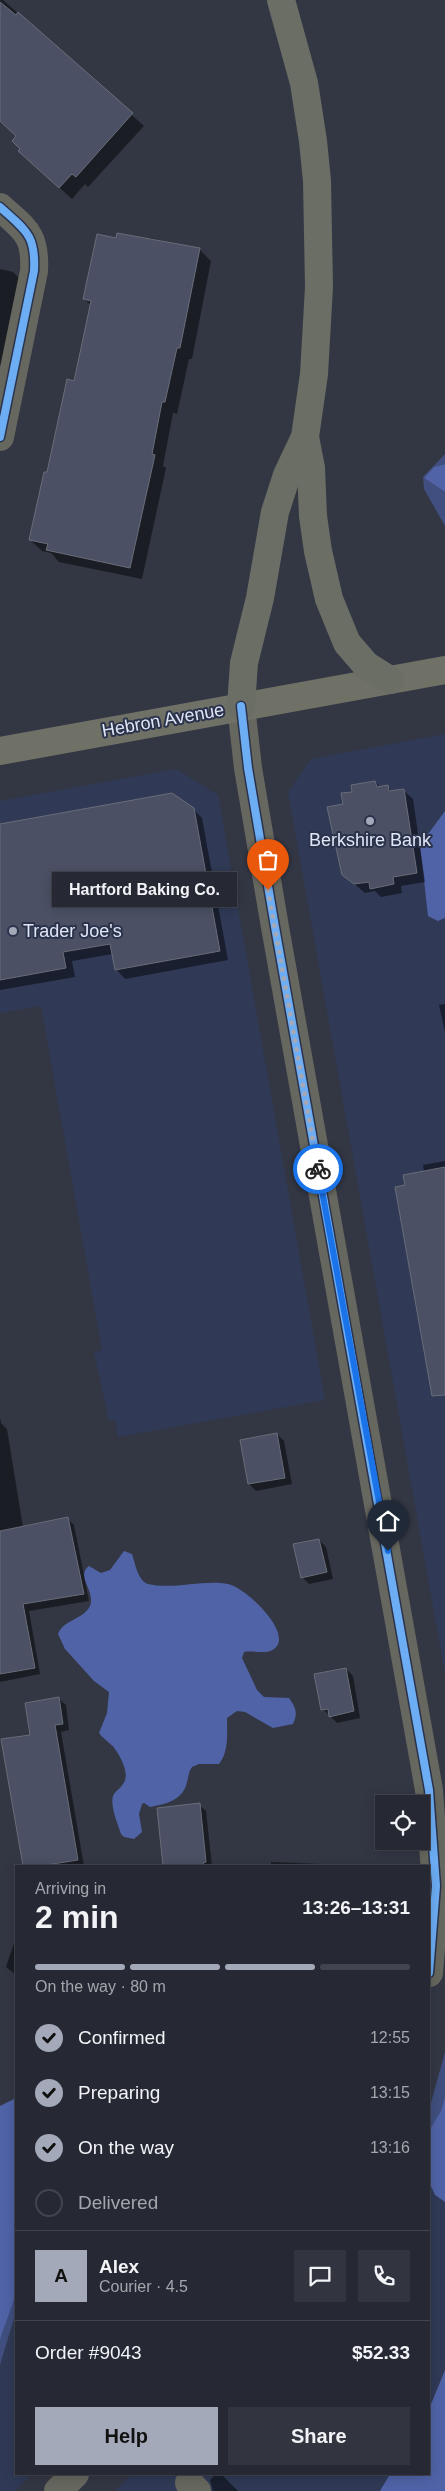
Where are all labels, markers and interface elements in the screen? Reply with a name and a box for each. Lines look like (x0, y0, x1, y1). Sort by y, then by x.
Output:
street label: Hebron Avenue (100, 699, 226, 741)
marker: Berkshire Bank (364, 815, 376, 827)
place label: Berkshire Bank (309, 830, 432, 850)
pin (247, 839, 289, 890)
icon: bag (254, 846, 282, 874)
callout: Hartford Baking Co. (53, 872, 238, 908)
text: Hartford Baking Co. (69, 881, 220, 898)
place label: Trader Joe's (23, 921, 122, 941)
marker: Trader Joe's (7, 925, 19, 937)
courier (293, 1144, 343, 1194)
icon: bike (304, 1155, 332, 1183)
pin (367, 1500, 409, 1551)
icon: home (374, 1507, 402, 1535)
map controls (375, 1795, 430, 1850)
button: locate (375, 1795, 430, 1850)
text: Arriving in (35, 1880, 106, 1897)
text: 13:26–13:31 (302, 1897, 410, 1918)
text: 2 min (35, 1899, 119, 1935)
text: On the way · 80 m (35, 1978, 166, 1995)
icon: check (35, 2024, 63, 2052)
text: Confirmed (78, 2027, 166, 2048)
text: 12:55 (370, 2029, 410, 2046)
icon: check (35, 2079, 63, 2107)
text: Preparing (78, 2082, 160, 2103)
text: 13:15 (370, 2084, 410, 2101)
icon: check (35, 2134, 63, 2162)
text: On the way (78, 2137, 174, 2158)
text: 13:16 (370, 2139, 410, 2156)
text: Delivered (78, 2192, 158, 2213)
button: chat (294, 2250, 346, 2302)
button: phone (358, 2250, 410, 2302)
text: Alex (99, 2256, 139, 2277)
text: A (54, 2265, 68, 2286)
text: Courier · 4.5 (99, 2278, 188, 2295)
text: Order #9043 (35, 2342, 142, 2363)
text: $52.33 (352, 2342, 410, 2363)
button: Help (35, 2407, 218, 2465)
button: Share (228, 2407, 410, 2465)

